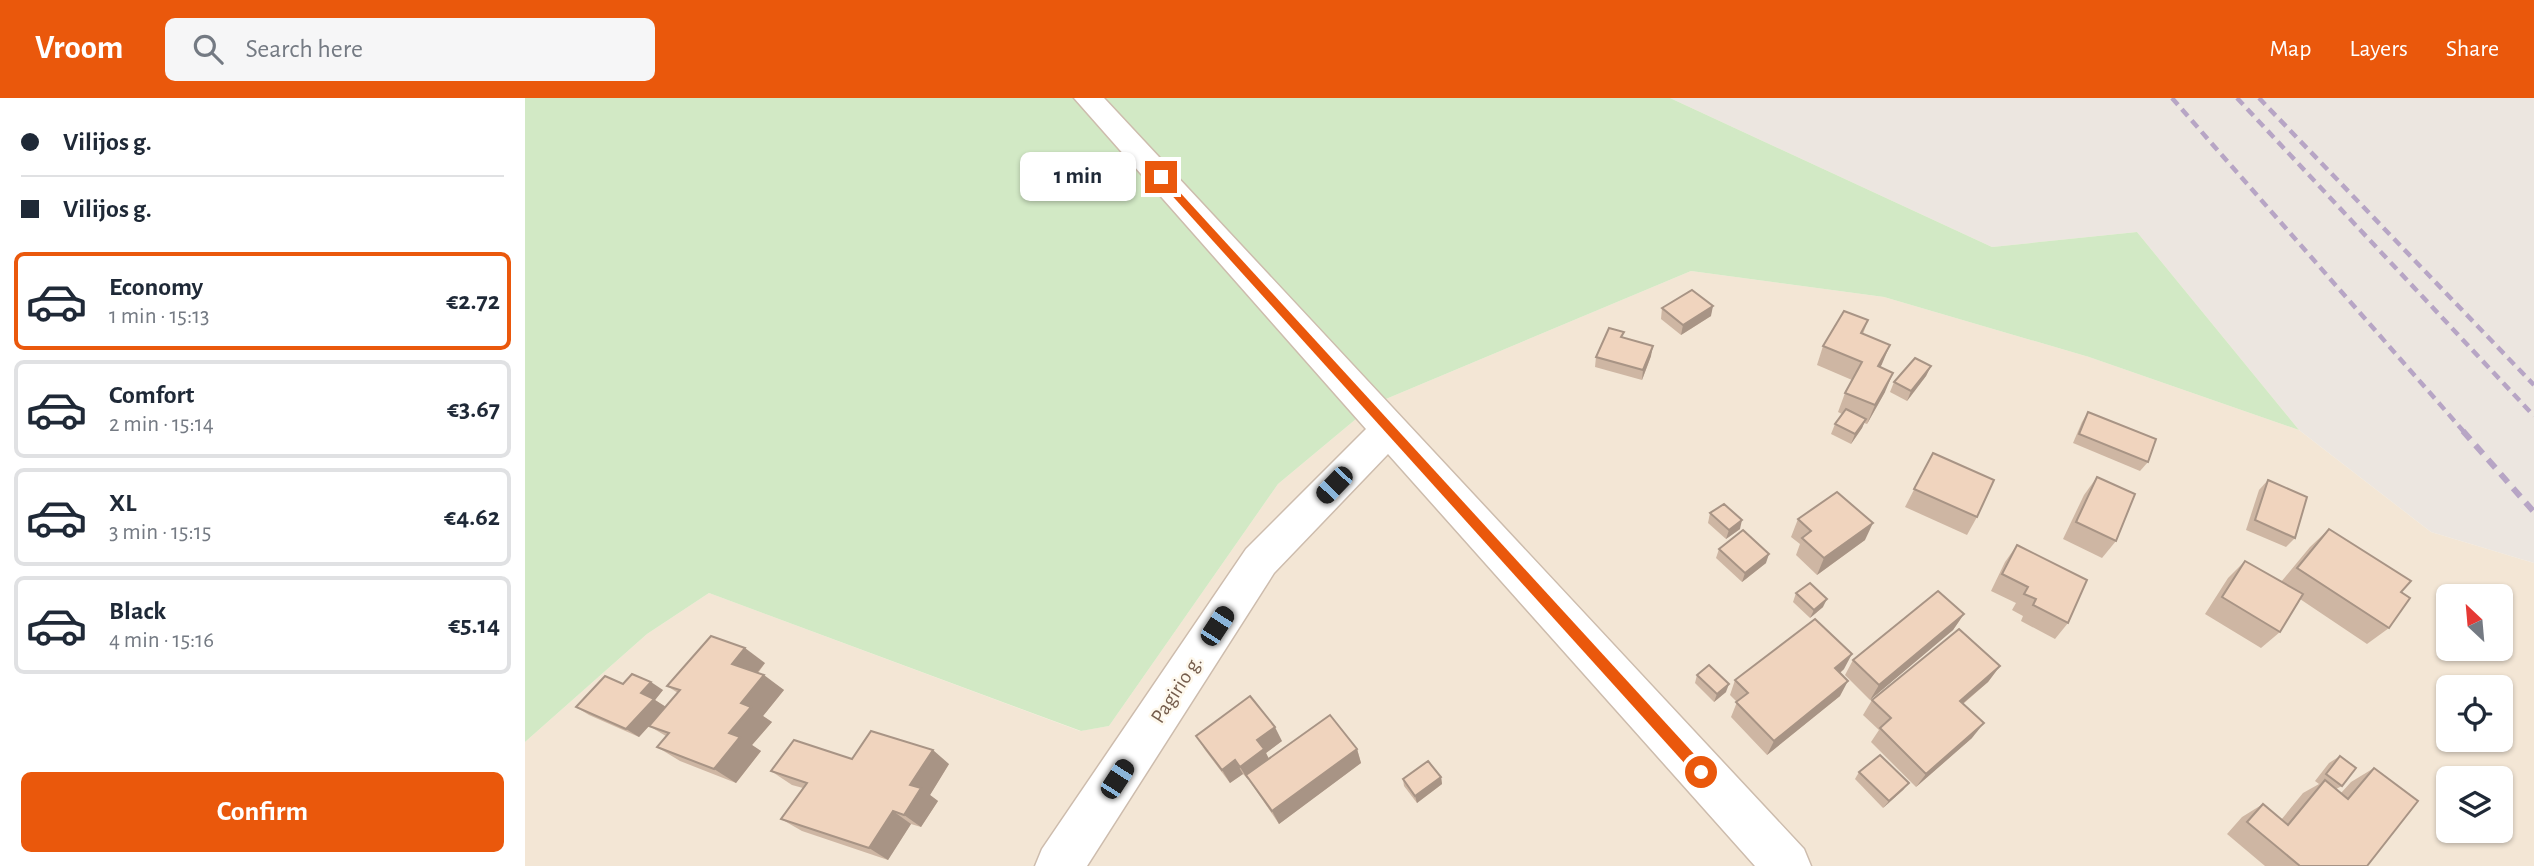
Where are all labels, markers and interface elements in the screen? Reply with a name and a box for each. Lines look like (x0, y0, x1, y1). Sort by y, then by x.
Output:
search box (165, 18, 655, 81)
icon: search (189, 30, 227, 68)
text: Vroom (35, 32, 123, 65)
text: Search here (245, 36, 363, 62)
text: Map (2269, 37, 2311, 61)
text: Layers (2349, 37, 2408, 61)
text: Share (2446, 37, 2499, 61)
text: Vilijos g. (63, 129, 152, 155)
callout: 1 min (1021, 153, 1137, 202)
route end (1145, 161, 1177, 193)
text: 1 min (1054, 165, 1102, 188)
text: Vilijos g. (63, 196, 152, 222)
icon: car (25, 270, 88, 333)
text: Economy (109, 274, 203, 300)
text: €2.72 (446, 288, 500, 314)
text: 1 min · 15:13 (109, 305, 210, 328)
icon: car (25, 378, 88, 441)
text: Comfort (109, 382, 194, 408)
text: €3.67 (447, 396, 500, 422)
text: 2 min · 15:14 (109, 413, 214, 436)
car (1312, 463, 1357, 507)
icon: car (25, 486, 88, 549)
text: XL (109, 490, 136, 516)
text: €4.62 (444, 504, 500, 530)
text: 3 min · 15:15 (109, 521, 211, 544)
north arrow (2436, 584, 2513, 662)
map controls (2436, 584, 2513, 843)
icon: car (25, 594, 88, 657)
text: Black (109, 598, 166, 624)
car (1197, 603, 1238, 649)
text: €5.14 (448, 612, 500, 638)
text: 4 min · 15:16 (109, 629, 214, 652)
street label: Pagirio g. (1147, 652, 1206, 727)
button: locate (2436, 675, 2513, 752)
car (1097, 756, 1138, 802)
route start (1685, 756, 1717, 788)
button: layers (2436, 766, 2513, 843)
button: Confirm (21, 772, 504, 852)

